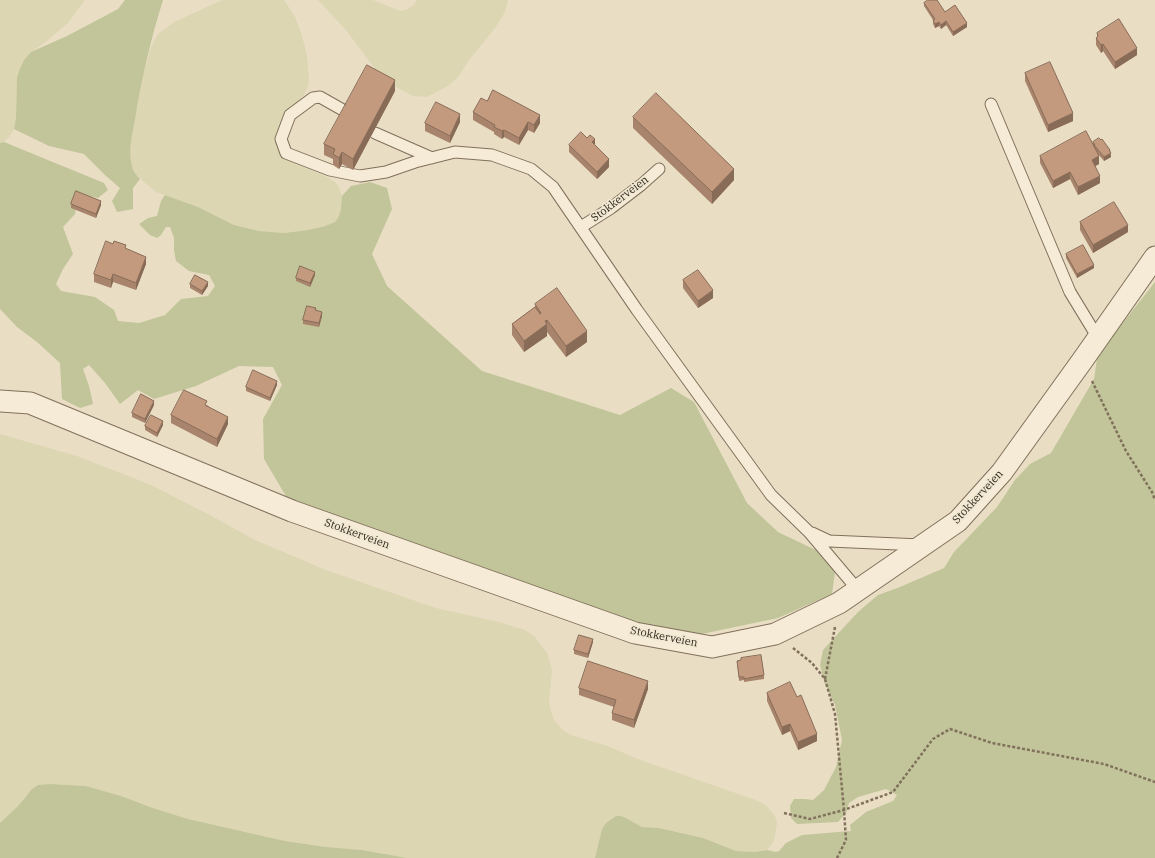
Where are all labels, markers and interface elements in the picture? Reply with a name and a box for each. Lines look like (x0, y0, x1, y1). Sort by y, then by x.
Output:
street label: Stokkerveien (589, 173, 651, 225)
street label: Stokkerveien (950, 467, 1006, 527)
street label: Stokkerveien (323, 516, 391, 552)
street label: Stokkerveien (629, 624, 699, 650)

